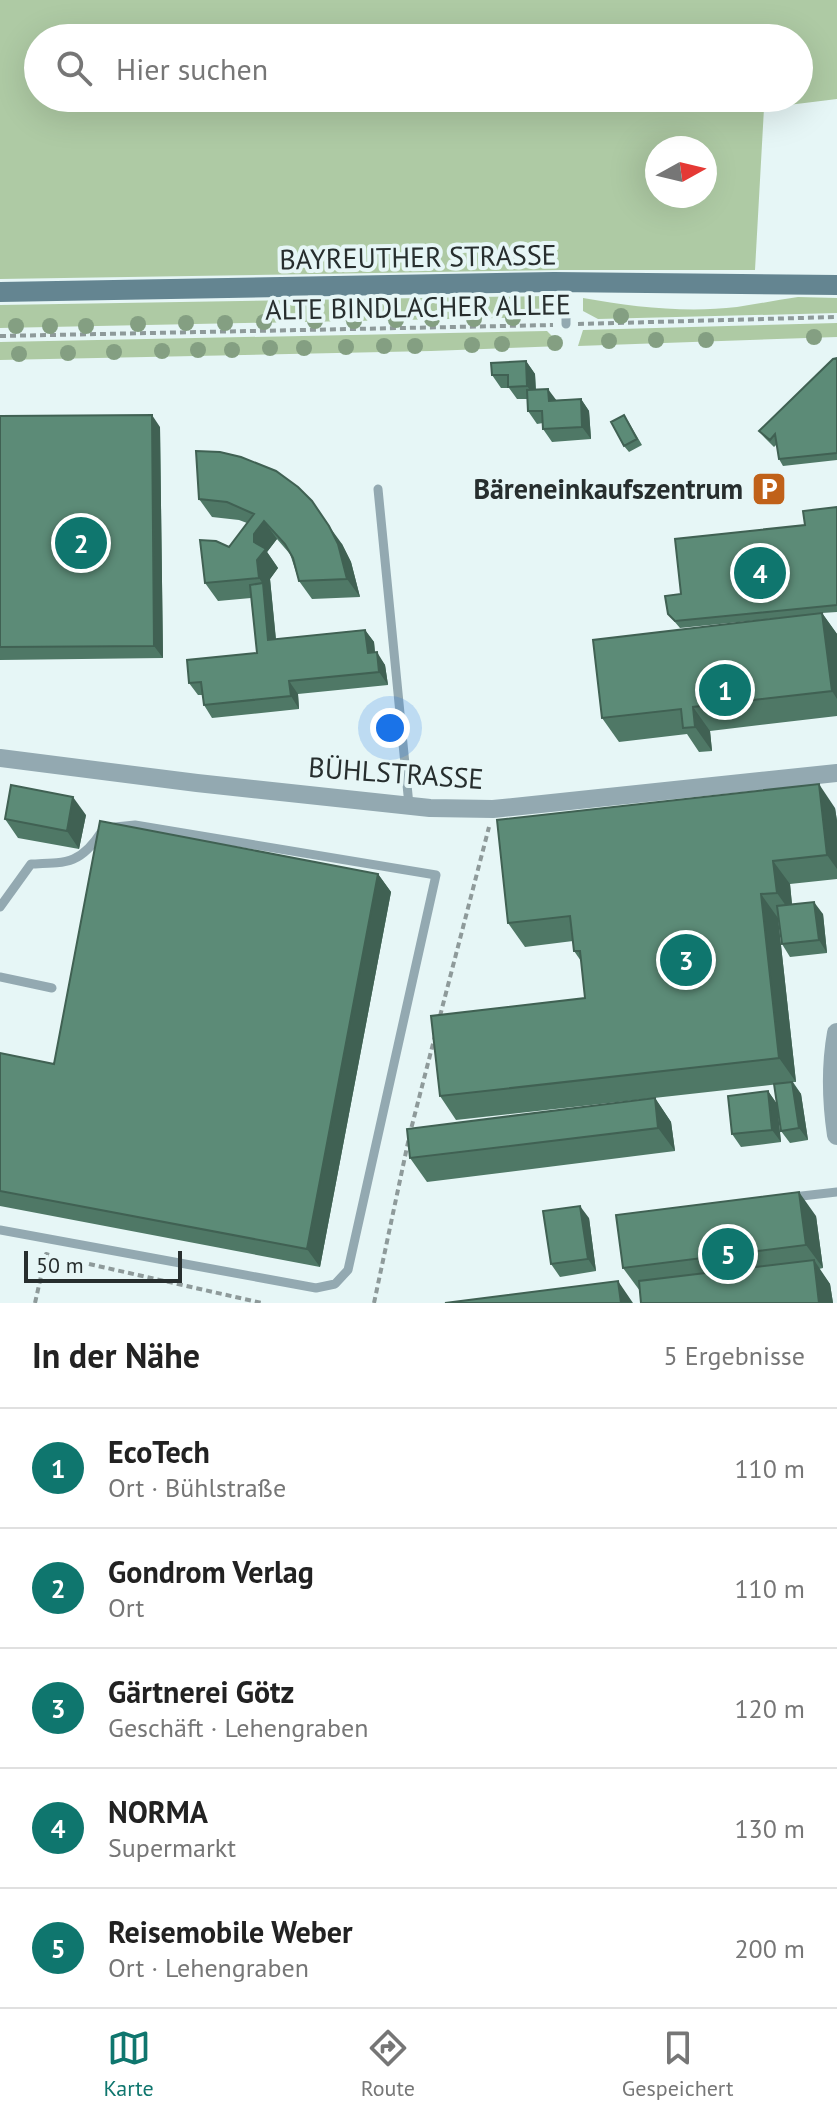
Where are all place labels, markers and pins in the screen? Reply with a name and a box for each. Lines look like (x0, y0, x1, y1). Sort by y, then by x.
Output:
place label: Bäreneinkaufszentrum (473, 470, 743, 507)
parking icon: Bäreneinkaufszentrum (750, 470, 788, 508)
pin: 2 (55, 513, 107, 573)
pin: 4 (734, 543, 786, 603)
pin: 1 (699, 660, 751, 720)
pin: 3 (660, 930, 712, 990)
pin: 5 (702, 1224, 754, 1284)

